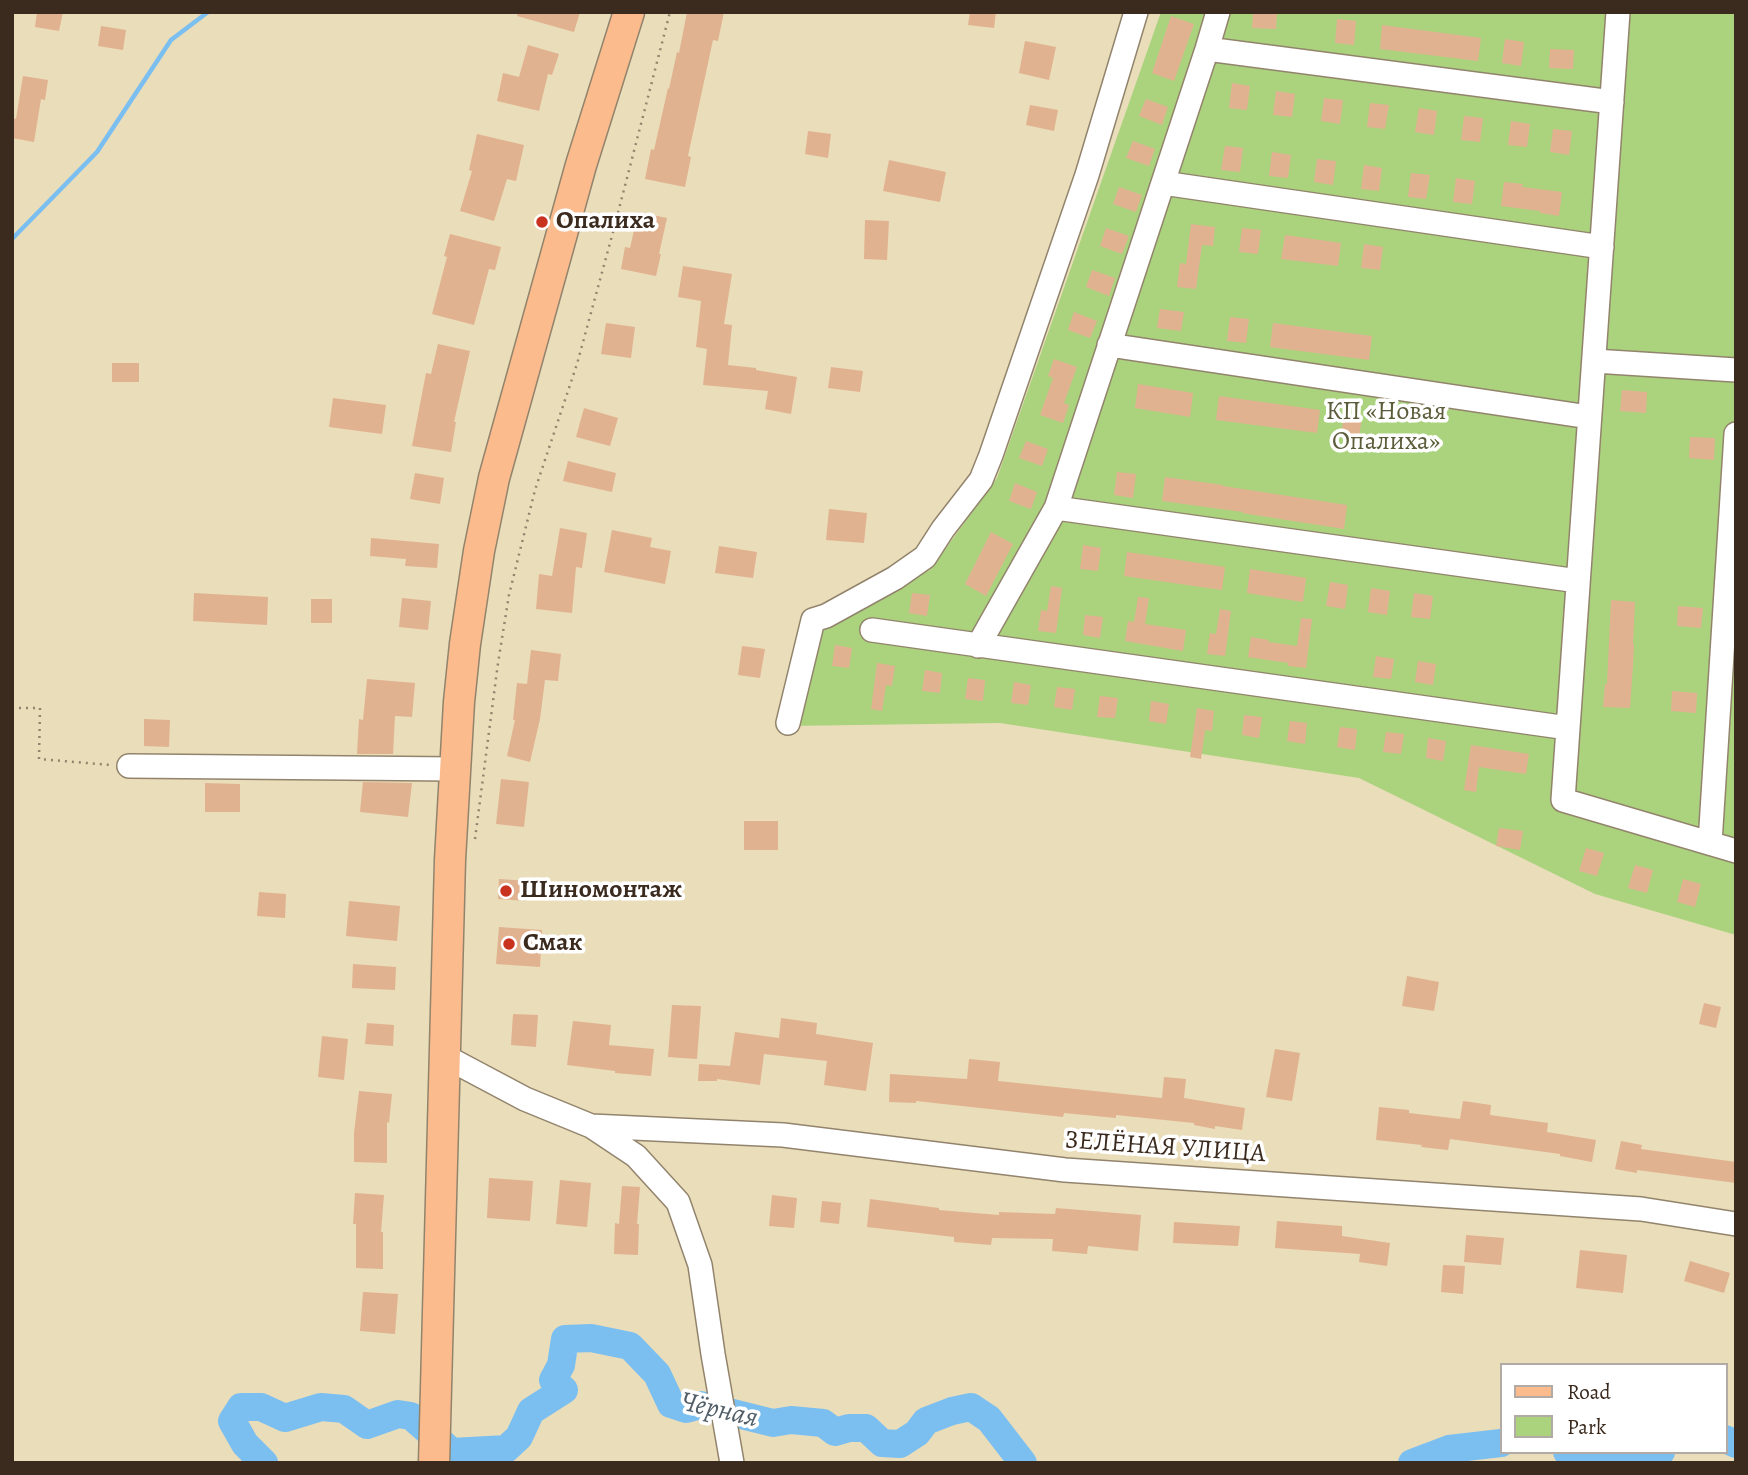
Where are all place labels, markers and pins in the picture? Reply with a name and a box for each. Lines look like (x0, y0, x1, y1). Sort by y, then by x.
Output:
place label: Опалиха (556, 206, 655, 238)
marker: Опалиха (534, 214, 550, 230)
place label: Шиномонтаж (520, 875, 682, 907)
marker: Шиномонтаж (498, 883, 514, 899)
place label: Смак (523, 928, 583, 960)
marker: Смак (501, 936, 517, 952)

